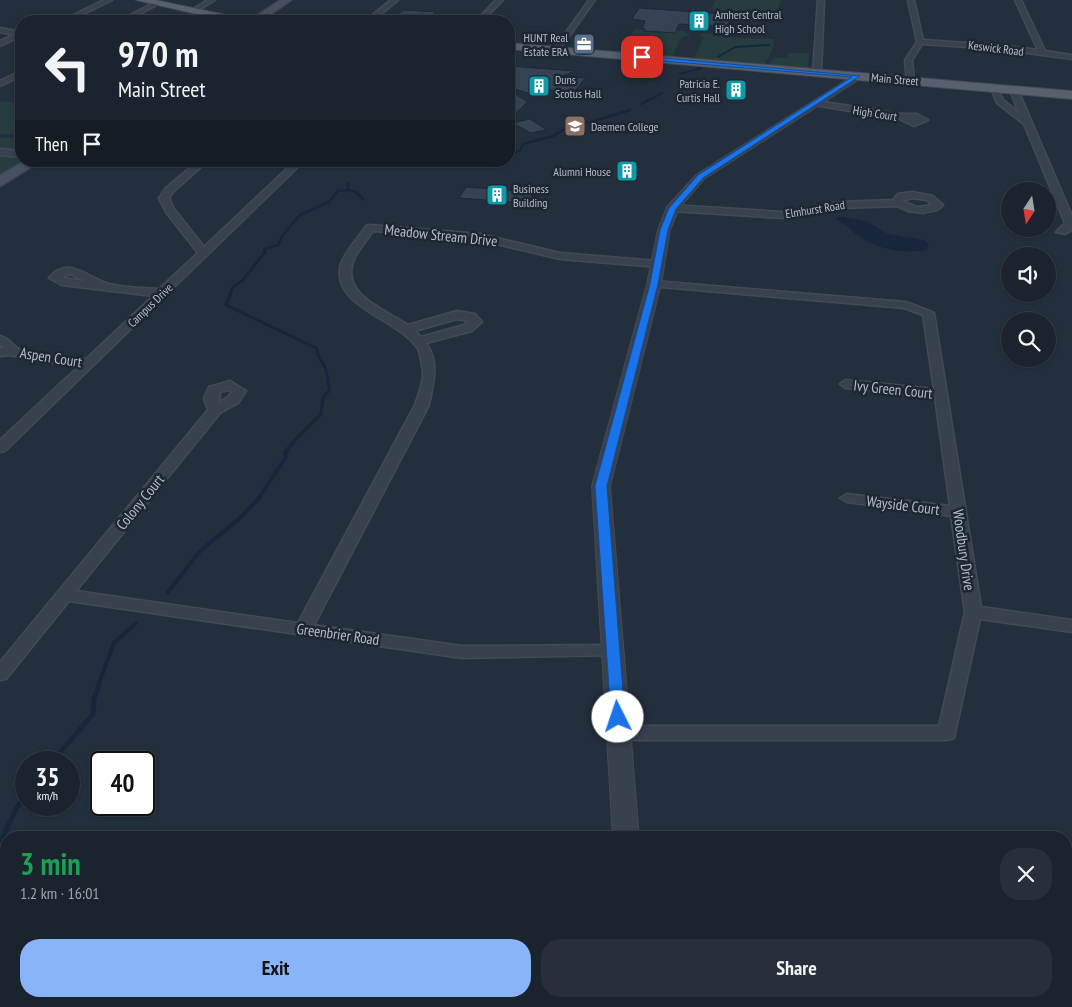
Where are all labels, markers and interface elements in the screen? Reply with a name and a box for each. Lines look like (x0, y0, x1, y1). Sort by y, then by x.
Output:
place label: Amherst Central High School (715, 7, 782, 36)
building icon: Amherst Central High School (687, 9, 711, 33)
place label: HUNT Real Estate ERA (523, 30, 568, 59)
text: 970 m (118, 31, 199, 77)
office icon: HUNT Real Estate ERA (572, 32, 596, 56)
icon: left (35, 35, 100, 100)
pin (621, 36, 663, 78)
street label: Keswick Road (967, 37, 1025, 59)
icon: arrive (628, 43, 656, 71)
street label: Main Street (871, 69, 920, 89)
place label: Duns Scotus Hall (555, 72, 602, 101)
building icon: Duns Scotus Hall (527, 74, 551, 98)
text: Main Street (118, 75, 205, 103)
place label: Patricia E. Curtis Hall (677, 76, 720, 105)
building icon: Patricia E. Curtis Hall (724, 78, 748, 102)
street label: High Court (852, 102, 899, 124)
school or university icon: Daemen College (563, 114, 587, 138)
place label: Daemen College (591, 119, 659, 134)
icon: arrive (78, 130, 106, 158)
text: Then (35, 132, 68, 156)
building icon: Alumni House (615, 159, 639, 183)
place label: Alumni House (553, 164, 611, 179)
place label: Business Building (513, 181, 549, 210)
north arrow (1001, 182, 1056, 238)
map controls (1001, 182, 1056, 367)
building icon: Business Building (485, 183, 509, 207)
street label: Elmhurst Road (784, 197, 846, 221)
street label: Meadow Stream Drive (384, 220, 498, 250)
button: sound (1001, 247, 1056, 302)
street label: Campus Drive (124, 280, 176, 330)
button: search (1001, 312, 1056, 367)
street label: Aspen Court (19, 343, 83, 371)
street label: Ivy Green Court (852, 375, 934, 403)
street label: Colony Court (112, 470, 168, 534)
street label: Wayside Court (865, 491, 941, 519)
street label: Woodbury Drive (949, 508, 979, 592)
street label: Greenbrier Road (295, 619, 381, 649)
position arrow (591, 690, 643, 742)
speed limit sign: 40 (90, 751, 155, 816)
text: 35 (36, 761, 59, 793)
text: km/h (37, 788, 58, 803)
text: 3 min (20, 844, 81, 883)
button: close (1000, 848, 1052, 900)
text: 1.2 km · 16:01 (20, 883, 100, 903)
button: Exit (20, 939, 531, 997)
button: Share (541, 939, 1052, 997)

